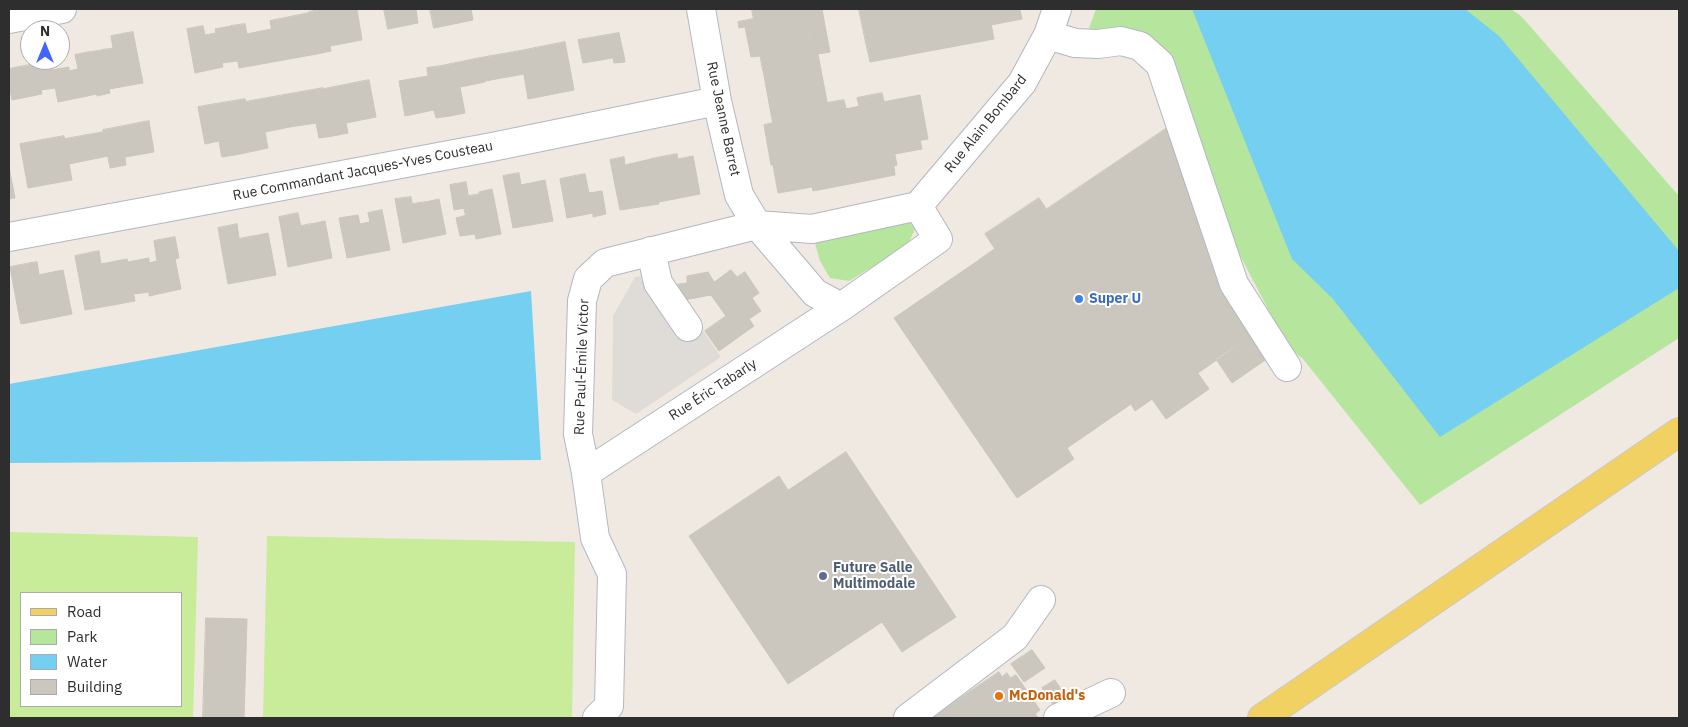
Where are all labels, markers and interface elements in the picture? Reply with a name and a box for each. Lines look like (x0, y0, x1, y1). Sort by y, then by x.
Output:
north arrow (20, 20, 70, 70)
text: N (40, 22, 50, 40)
street label: Rue Jeanne Barret (703, 60, 743, 178)
street label: Rue Alain Bombard (941, 72, 1031, 176)
street label: Rue Commandant Jacques-Yves Cousteau (231, 138, 495, 204)
place label: Super U (1089, 291, 1141, 307)
marker: Super U (1073, 293, 1085, 305)
street label: Rue Paul-Émile Victor (571, 298, 593, 436)
street label: Rue Éric Tabarly (666, 355, 760, 425)
place label: Future Salle Multimodale (833, 560, 915, 592)
marker: Future Salle Multimodale (817, 570, 829, 582)
legend (20, 592, 182, 707)
text: Road (67, 602, 102, 621)
text: Park (67, 627, 97, 646)
text: Water (67, 652, 107, 671)
text: Building (67, 677, 122, 696)
place label: McDonald's (1009, 688, 1085, 704)
marker: McDonald's (993, 690, 1005, 702)

